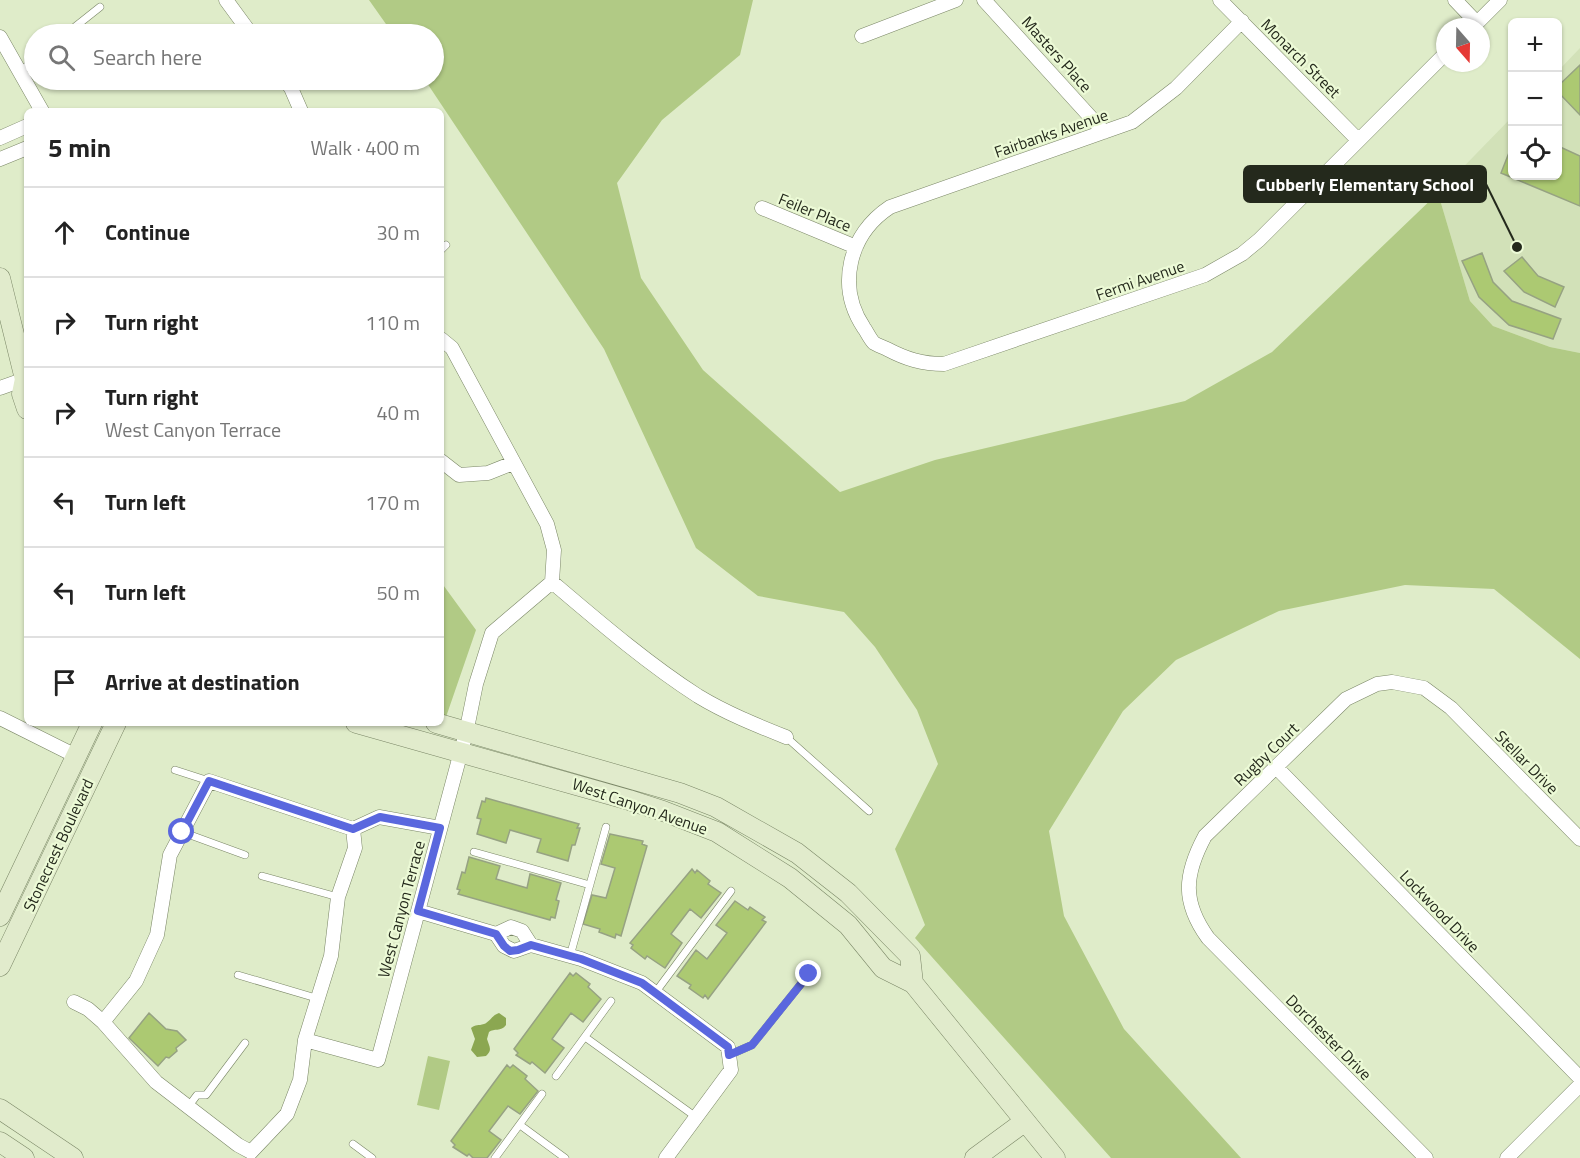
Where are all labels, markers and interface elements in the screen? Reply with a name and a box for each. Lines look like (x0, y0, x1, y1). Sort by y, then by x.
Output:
street label: Masters Place (1016, 11, 1098, 97)
street label: Monarch Street (1256, 13, 1347, 104)
north arrow (1436, 18, 1490, 72)
map controls (1508, 18, 1562, 180)
button: + (1508, 18, 1562, 72)
search box (24, 24, 444, 90)
text: Search here (93, 40, 202, 74)
icon: search (45, 41, 78, 74)
button: − (1508, 72, 1562, 126)
street label: Fairbanks Avenue (991, 102, 1111, 164)
button: locate (1508, 126, 1562, 180)
text: 5 min (48, 128, 111, 167)
text: Walk · 400 m (311, 132, 420, 163)
callout: Cubberly Elementary School (1244, 166, 1486, 202)
text: Cubberly Elementary School (1256, 171, 1474, 198)
street label: Feiler Place (775, 187, 855, 237)
text: Continue (105, 215, 190, 249)
icon: ahead (48, 216, 81, 249)
text: 30 m (376, 217, 420, 248)
street label: Fermi Avenue (1093, 254, 1187, 306)
text: Turn right (105, 305, 199, 339)
icon: right (48, 306, 81, 339)
text: 110 m (365, 307, 420, 338)
text: Turn right (105, 380, 199, 414)
icon: right (48, 396, 81, 429)
text: 40 m (376, 397, 420, 428)
text: West Canyon Terrace (105, 414, 281, 445)
text: Turn left (105, 485, 186, 519)
icon: left (48, 486, 81, 519)
text: 170 m (365, 487, 420, 518)
text: Turn left (105, 575, 186, 609)
icon: left (48, 576, 81, 609)
text: 50 m (376, 577, 420, 608)
text: Arrive at destination (105, 665, 300, 699)
icon: arrive (48, 666, 81, 699)
street label: Rugby Court (1228, 716, 1304, 791)
street label: Stellar Drive (1490, 725, 1564, 799)
street label: West Canyon Avenue (569, 772, 711, 840)
street label: Stonecrest Boulevard (17, 775, 99, 915)
route start (168, 818, 194, 844)
street label: West Canyon Terrace (371, 838, 431, 980)
street label: Lockwood Drive (1394, 864, 1486, 958)
route end (795, 960, 821, 986)
street label: Dorchester Drive (1281, 989, 1377, 1085)

